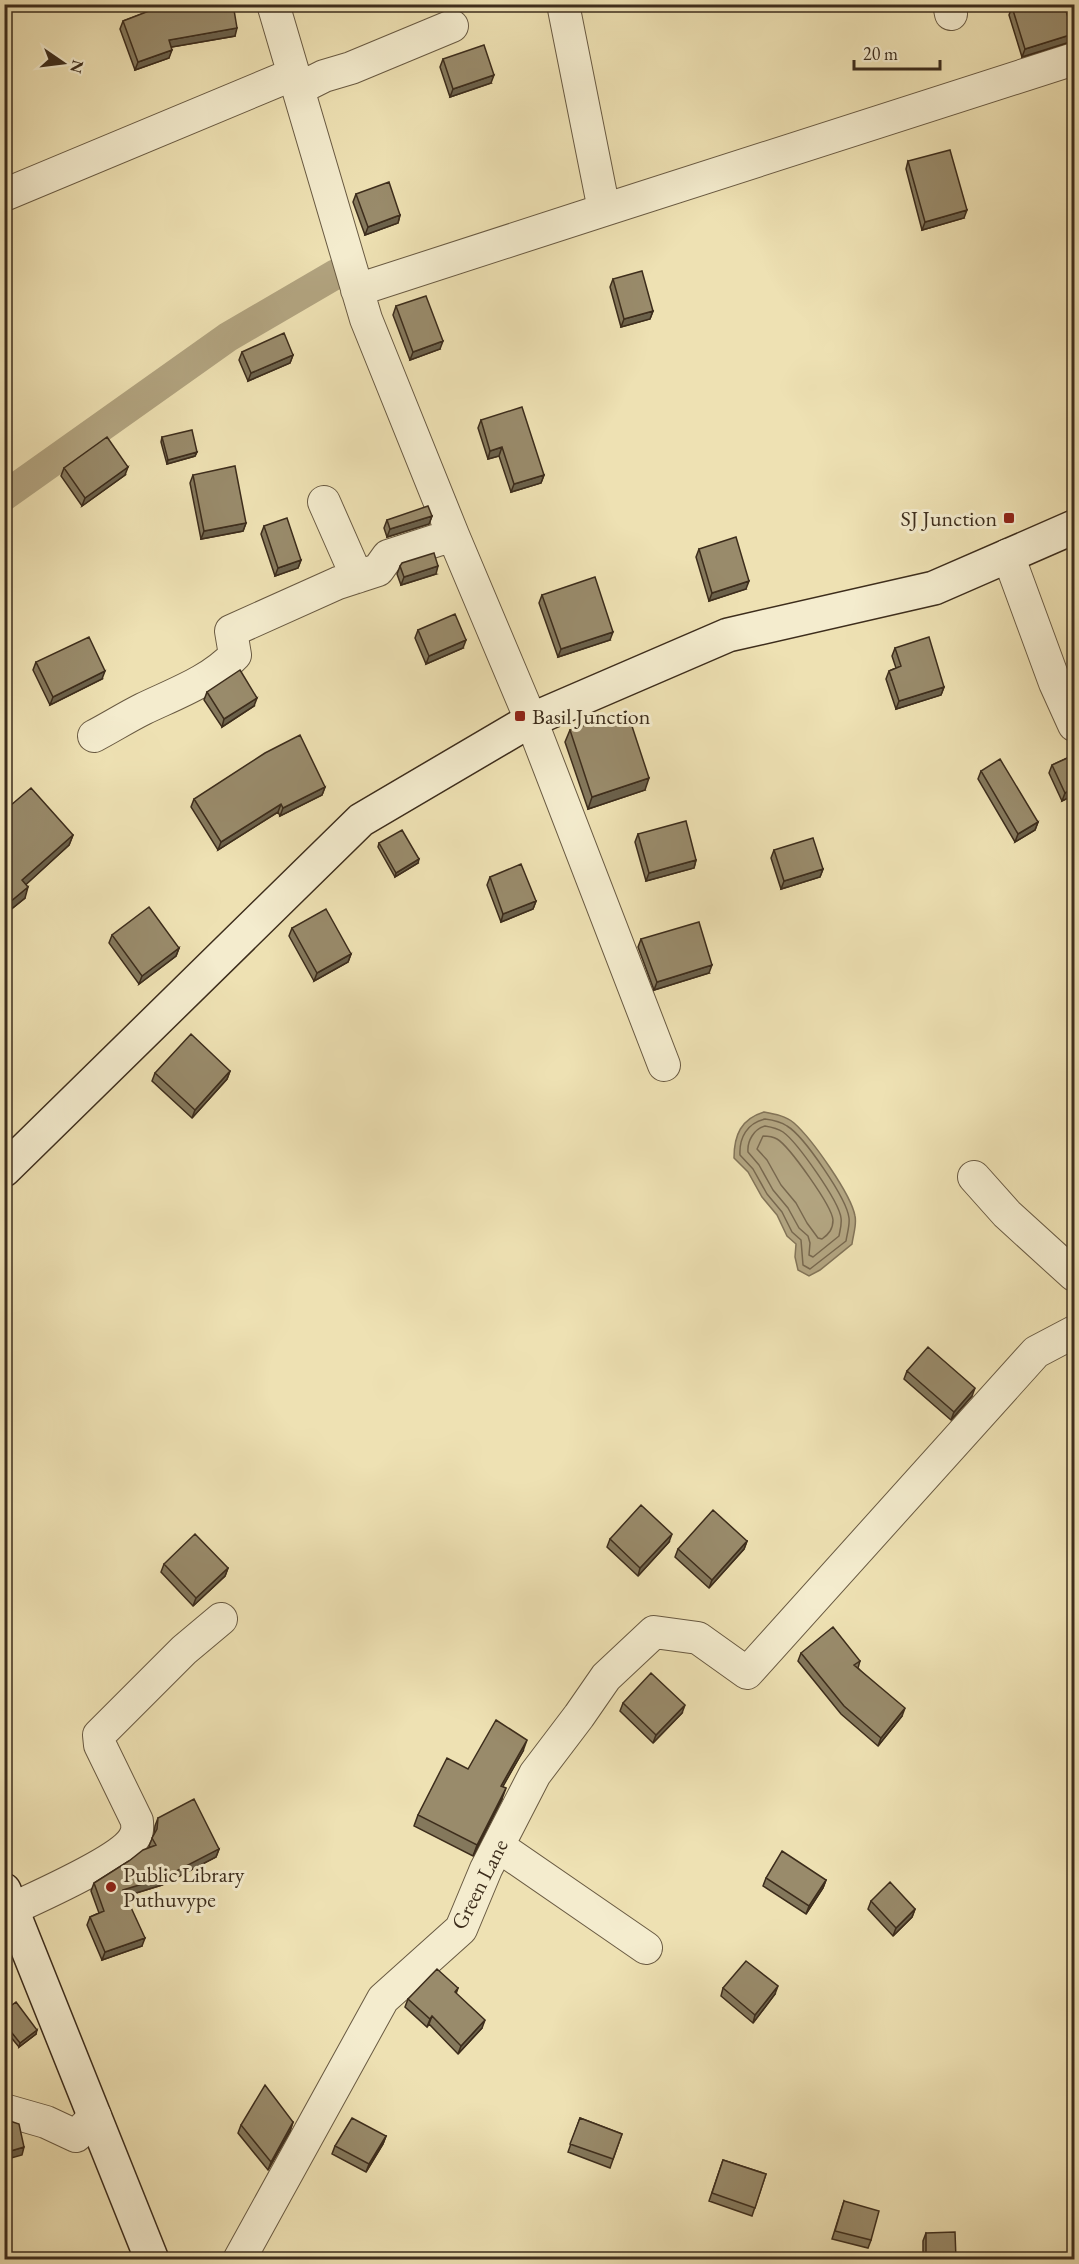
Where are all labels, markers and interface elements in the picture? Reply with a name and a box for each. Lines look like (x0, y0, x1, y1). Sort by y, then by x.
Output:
north arrow (33, 33, 93, 93)
scale bar (854, 33, 940, 71)
text: 20 m (863, 42, 898, 65)
text: N (65, 58, 89, 75)
place label: SJ Junction (900, 504, 997, 533)
marker: SJ Junction (1002, 511, 1016, 525)
place label: Basil Junction (532, 702, 651, 731)
marker: Basil Junction (513, 709, 527, 723)
street label: Green Lane (444, 1834, 515, 1935)
place label: Public Library Puthuvype (123, 1860, 245, 1914)
marker: Public Library Puthuvype (104, 1880, 118, 1894)

